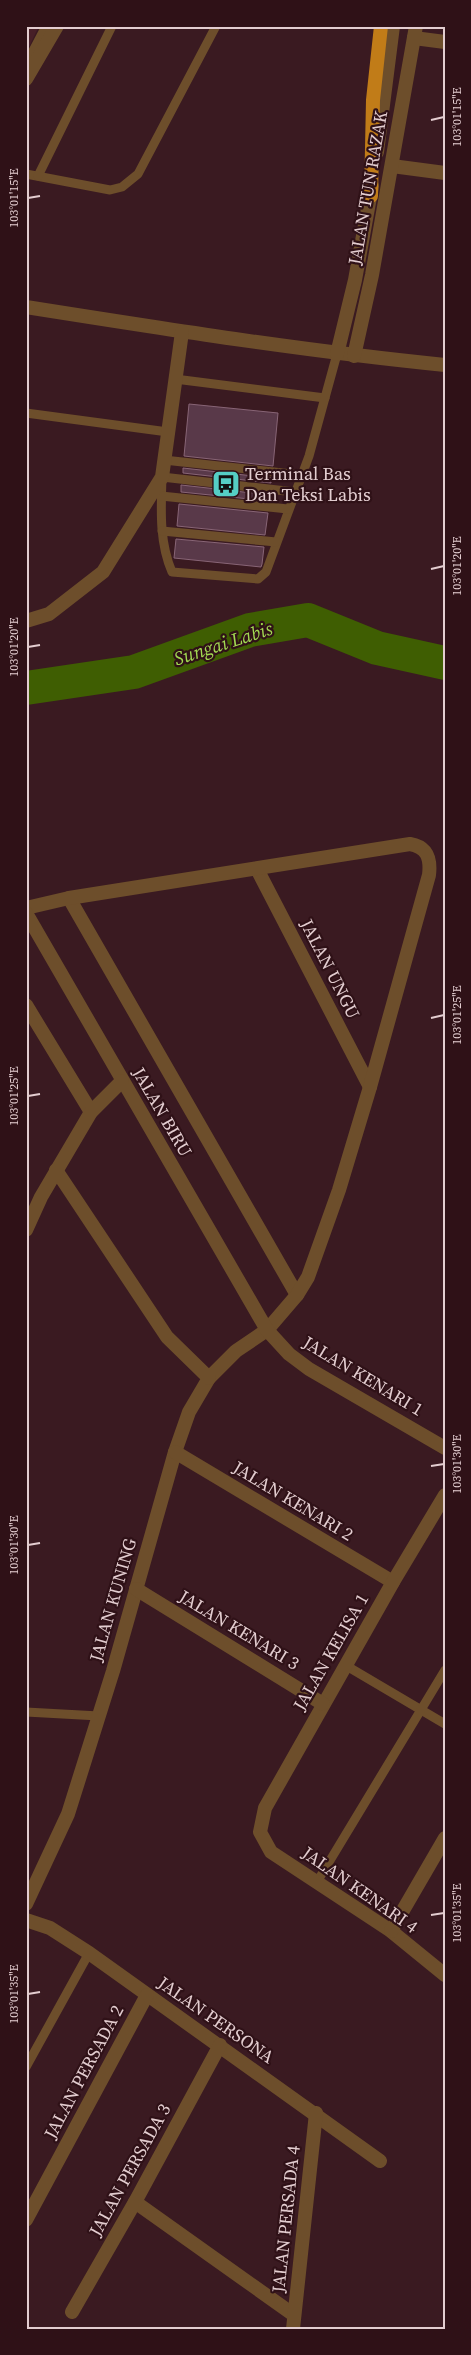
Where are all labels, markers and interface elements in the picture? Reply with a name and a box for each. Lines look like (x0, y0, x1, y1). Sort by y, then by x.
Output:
text: 103°01'15"E (449, 87, 465, 147)
street label: JALAN TUN RAZAK (341, 109, 393, 268)
text: 103°01'15"E (6, 168, 22, 228)
place label: Terminal Bas Dan Teksi Labis (245, 461, 371, 507)
bus stop icon: Terminal Bas Dan Teksi Labis (211, 469, 241, 499)
text: 103°01'20"E (449, 536, 465, 596)
water label: Sungai Labis (170, 615, 276, 671)
text: 103°01'20"E (6, 617, 22, 677)
street label: JALAN UNGU (294, 914, 366, 1023)
text: 103°01'25"E (449, 985, 465, 1045)
street label: JALAN BIRU (126, 1062, 198, 1161)
text: 103°01'25"E (6, 1066, 22, 1126)
street label: JALAN KENARI 1 (298, 1329, 428, 1421)
text: 103°01'30"E (449, 1434, 465, 1494)
street label: JALAN KENARI 2 (228, 1454, 358, 1546)
text: 103°01'30"E (6, 1515, 22, 1575)
street label: JALAN KUNING (83, 1535, 142, 1665)
street label: JALAN KENARI 3 (174, 1583, 304, 1675)
street label: JALAN KELISA 1 (286, 1589, 374, 1716)
street label: JALAN KENARI 4 (296, 1840, 423, 1939)
text: 103°01'35"E (449, 1883, 465, 1943)
text: 103°01'35"E (6, 1964, 22, 2024)
street label: JALAN PERSONA (152, 1970, 279, 2069)
street label: JALAN PERSADA 2 (37, 2000, 129, 2144)
street label: JALAN PERSADA 3 (82, 2099, 176, 2241)
street label: JALAN PERSADA 4 (265, 2144, 306, 2295)

